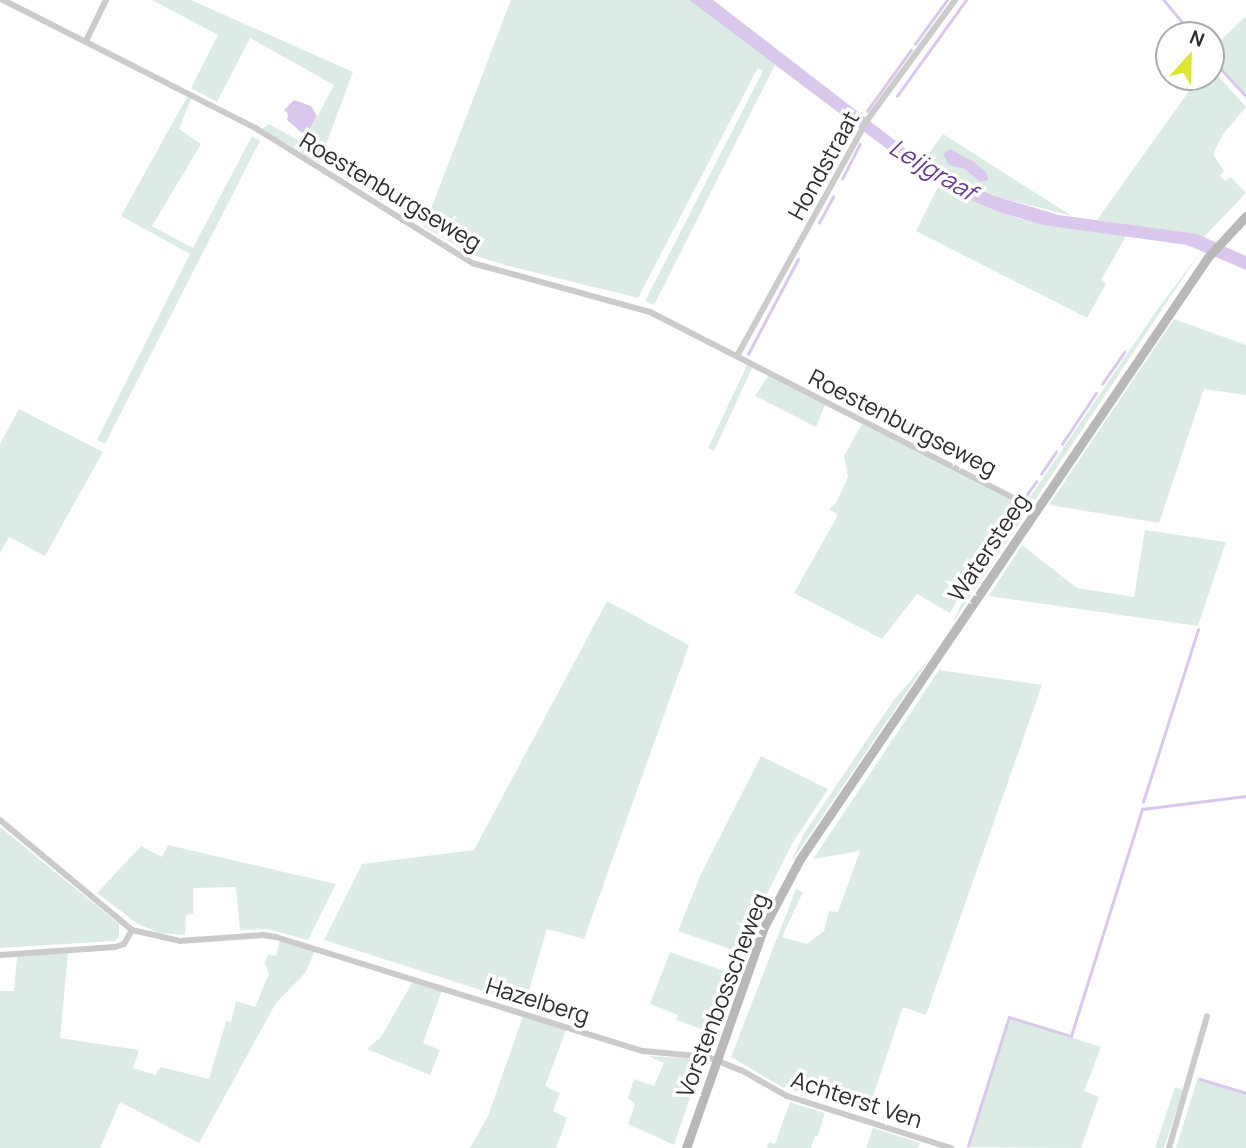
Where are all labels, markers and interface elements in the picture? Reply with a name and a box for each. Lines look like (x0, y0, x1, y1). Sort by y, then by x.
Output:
north arrow (1155, 21, 1225, 91)
text: N (1186, 24, 1208, 53)
street label: Hondstraat (782, 106, 864, 224)
street label: Roestenburgseweg (295, 126, 487, 256)
water label: Leijgraaf (885, 132, 981, 206)
street label: Roestenburgseweg (804, 363, 1002, 481)
street label: Watersteeg (942, 488, 1034, 606)
street label: Vorstenbosscheweg (670, 889, 774, 1101)
street label: Hazelberg (483, 971, 593, 1029)
street label: Achterst Ven (788, 1065, 926, 1133)

